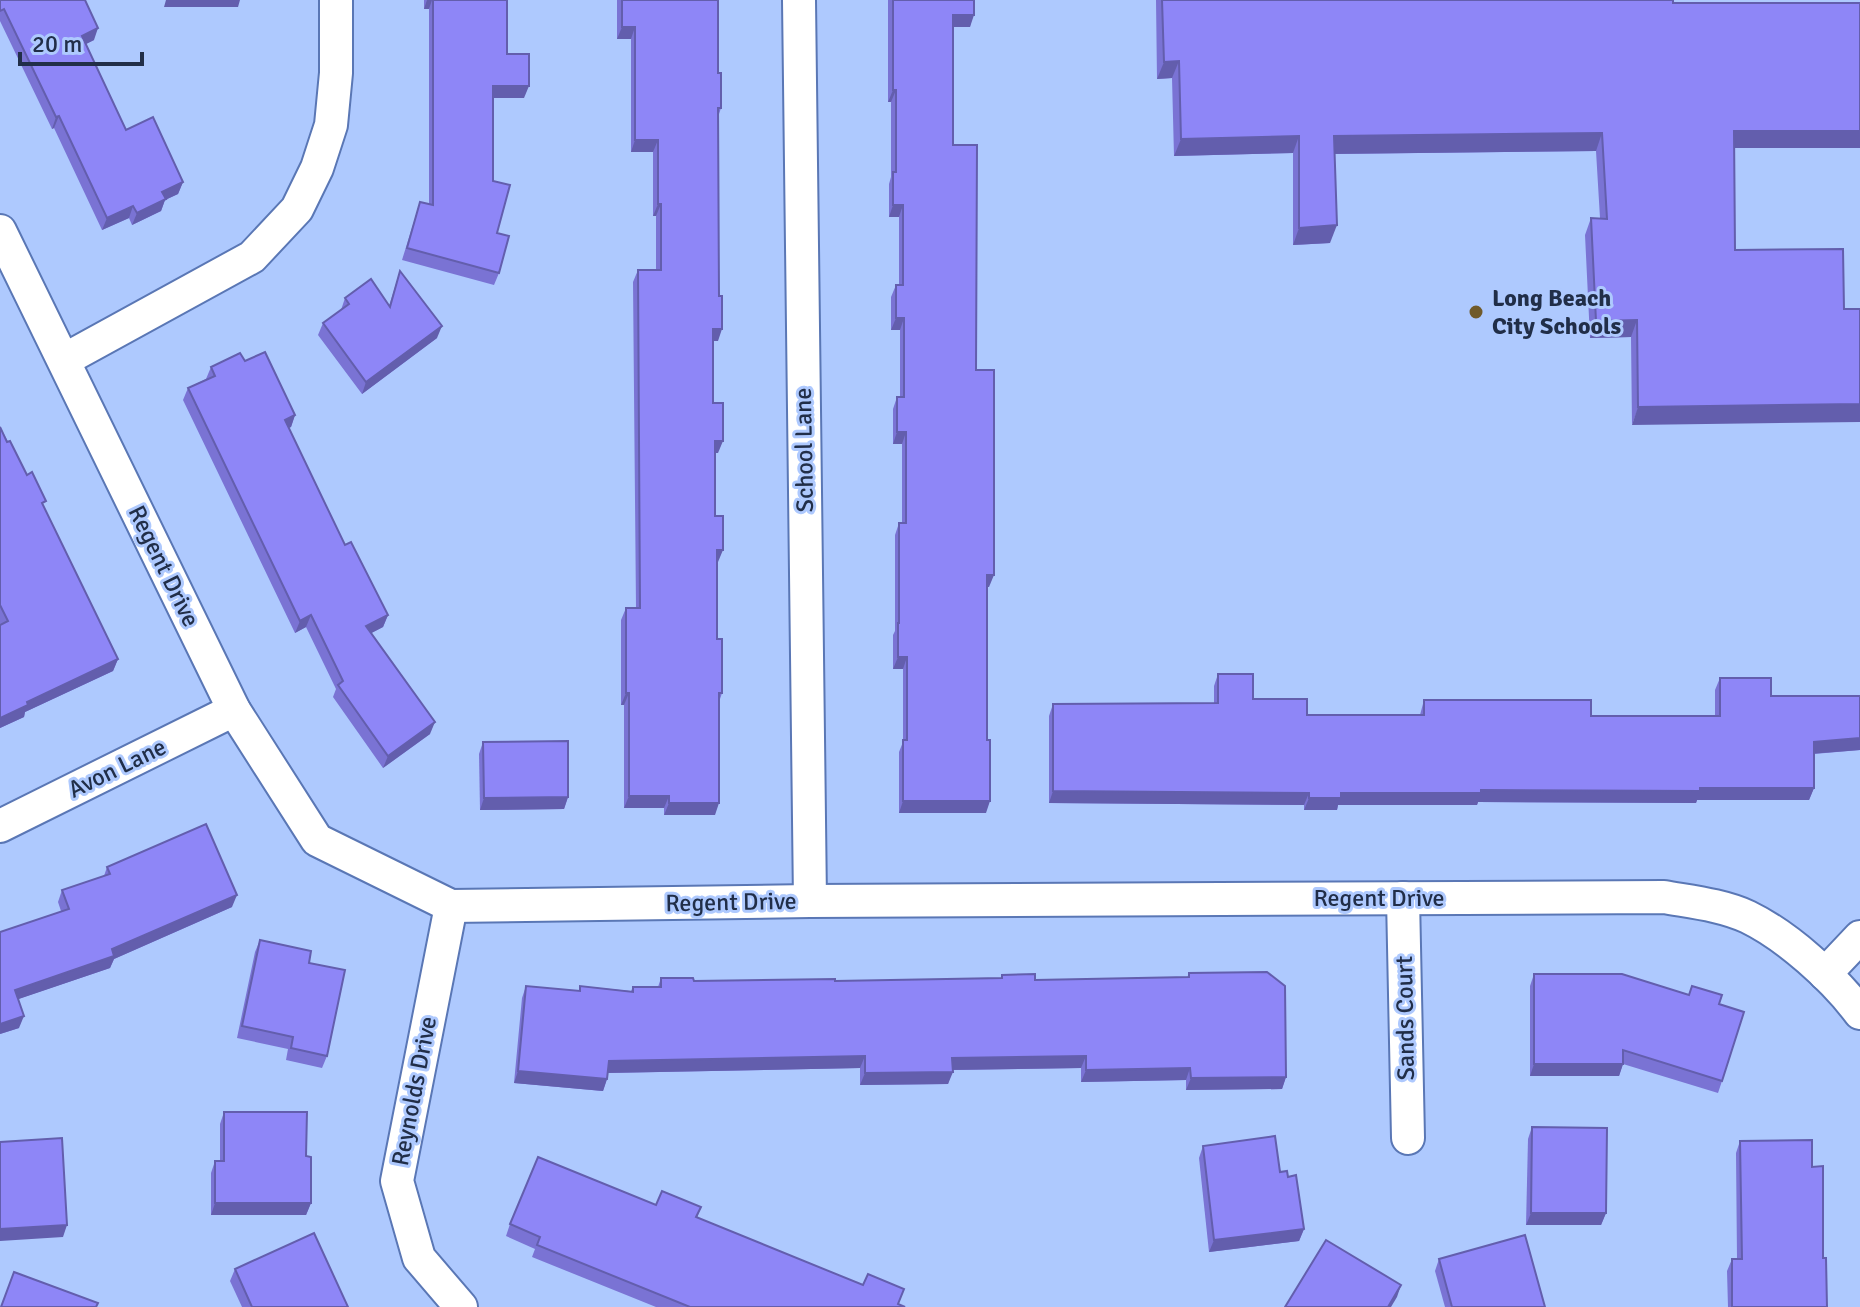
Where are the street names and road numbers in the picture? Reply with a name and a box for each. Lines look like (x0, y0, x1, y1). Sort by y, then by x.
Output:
street label: School Lane (788, 387, 820, 513)
street label: Regent Drive (122, 500, 206, 632)
street label: Avon Lane (63, 731, 171, 805)
street label: Regent Drive (1313, 883, 1445, 913)
street label: Regent Drive (665, 886, 797, 918)
street label: Sands Court (1389, 955, 1421, 1081)
street label: Reynolds Drive (385, 1014, 443, 1168)

